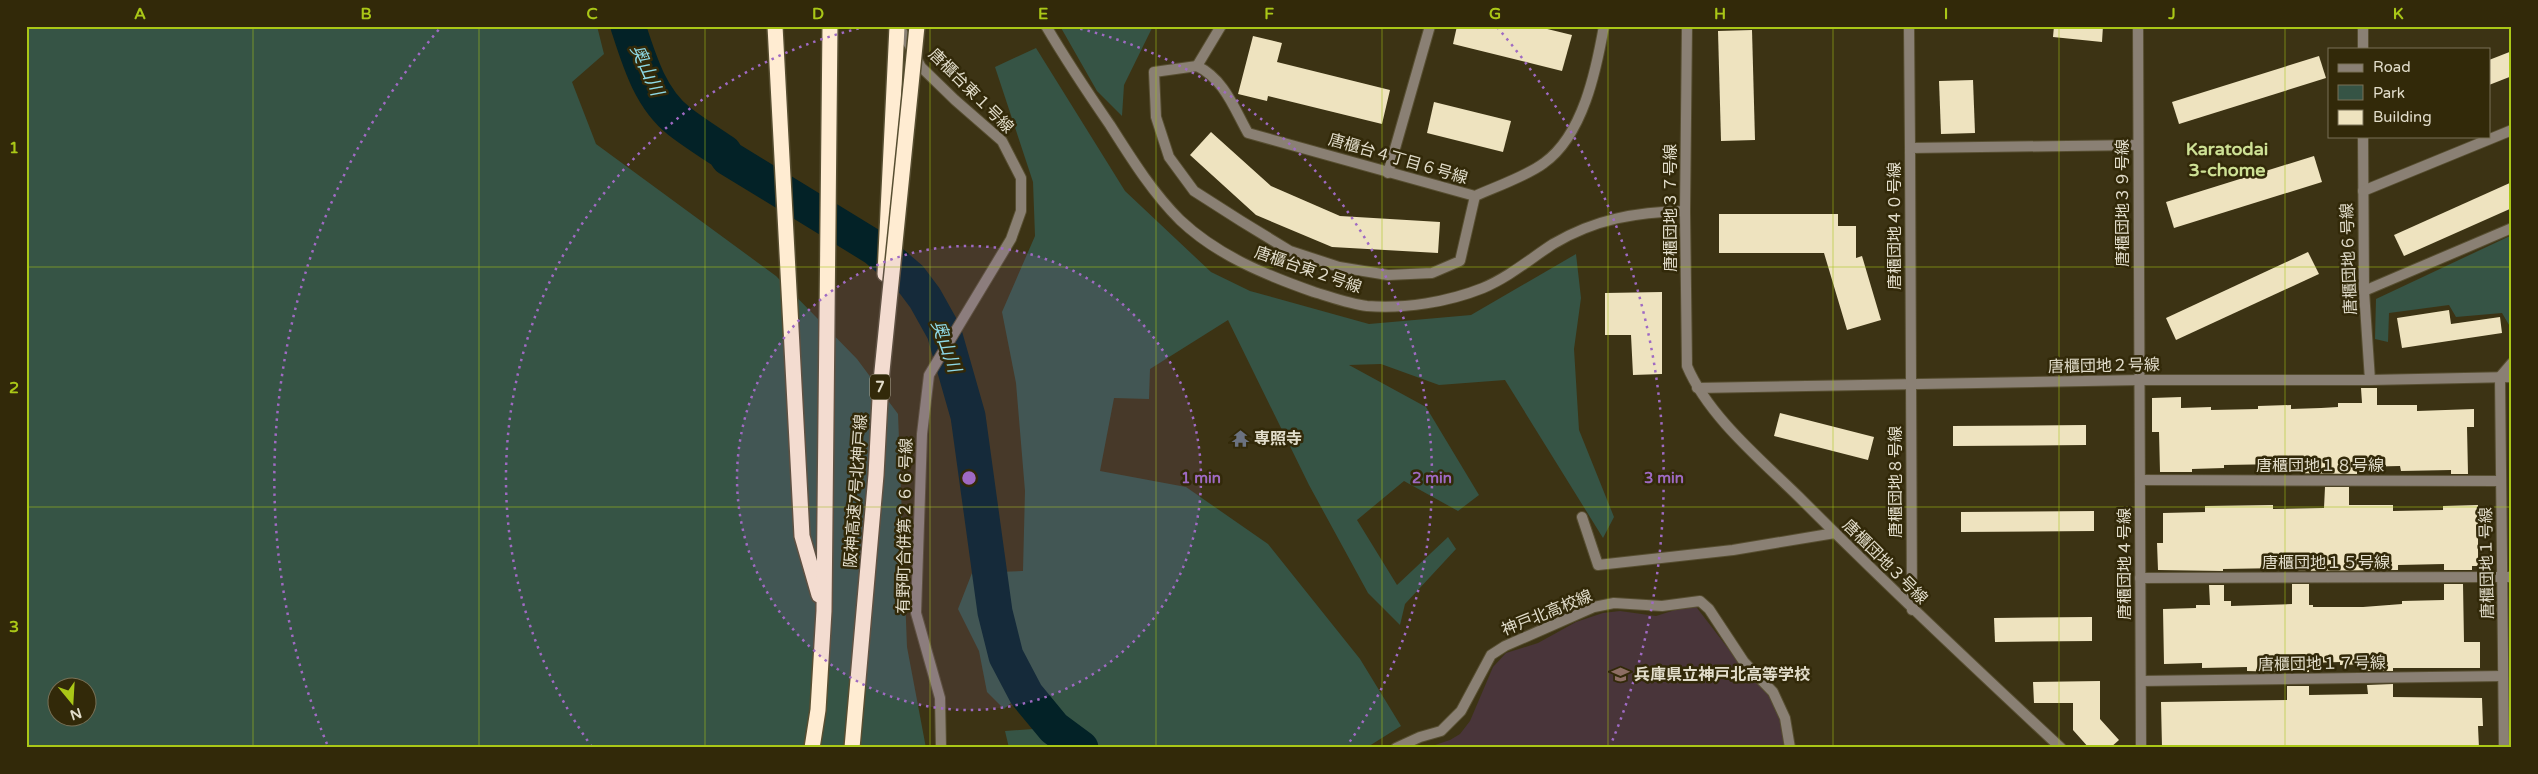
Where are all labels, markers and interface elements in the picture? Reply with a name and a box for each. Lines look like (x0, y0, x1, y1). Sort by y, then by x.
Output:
text: A (134, 4, 146, 24)
text: B (360, 4, 372, 24)
text: C (586, 4, 598, 24)
text: D (812, 4, 824, 24)
text: E (1038, 4, 1048, 24)
text: F (1264, 4, 1274, 24)
text: G (1489, 4, 1501, 24)
text: H (1714, 4, 1726, 24)
text: I (1944, 4, 1948, 24)
text: J (2167, 4, 2176, 24)
text: K (2393, 4, 2404, 24)
water label: 奥山川 (626, 41, 669, 101)
street label: 唐櫃台東１号線 (924, 44, 1018, 138)
legend (2328, 48, 2490, 138)
text: Road (2373, 58, 2411, 76)
text: Park (2373, 84, 2405, 102)
text: Building (2373, 108, 2432, 126)
street label: 唐櫃台４丁目６号線 (1326, 130, 1470, 188)
text: 1 (9, 138, 19, 158)
district label: Karatodai 3-chome (2186, 138, 2268, 181)
street label: 唐櫃団地３９号線 (2113, 139, 2133, 267)
street label: 唐櫃団地３７号線 (1661, 144, 1681, 272)
street label: 唐櫃団地４０号線 (1885, 162, 1905, 290)
street label: 唐櫃団地６号線 (2337, 203, 2361, 315)
street label: 唐櫃台東２号線 (1252, 242, 1364, 298)
water label: 奥山川 (926, 317, 966, 377)
street label: 唐櫃団地２号線 (2048, 355, 2160, 377)
road number: 7 (870, 374, 890, 400)
text: 2 (9, 378, 19, 398)
street label: 阪神高速7号北神戸線 (841, 413, 871, 569)
street label: 唐櫃団地８号線 (1886, 426, 1906, 538)
temple icon: 専照寺 (1230, 429, 1250, 449)
place label: 専照寺 (1254, 429, 1302, 449)
street label: 有野町合併第２６６号線 (893, 438, 917, 614)
street label: 唐櫃団地１８号線 (2256, 456, 2384, 476)
centre of rings (960, 469, 978, 487)
text: 1 min (1181, 469, 1221, 487)
text: 2 min (1412, 469, 1452, 487)
text: 3 min (1644, 469, 1684, 487)
street label: 唐櫃団地１号線 (2476, 507, 2498, 619)
street label: 唐櫃団地４号線 (2115, 508, 2135, 620)
street label: 唐櫃団地３号線 (1838, 515, 1932, 609)
street label: 唐櫃団地１５号線 (2262, 553, 2390, 573)
street label: 神戸北高校線 (1499, 586, 1595, 640)
text: 3 (9, 617, 19, 637)
street label: 唐櫃団地１７号線 (2258, 653, 2386, 675)
school or university icon: 兵庫県立神戸北高等学校 (1610, 665, 1630, 685)
place label: 兵庫県立神戸北高等学校 (1634, 665, 1810, 685)
north arrow (48, 676, 98, 726)
text: N (68, 704, 84, 724)

